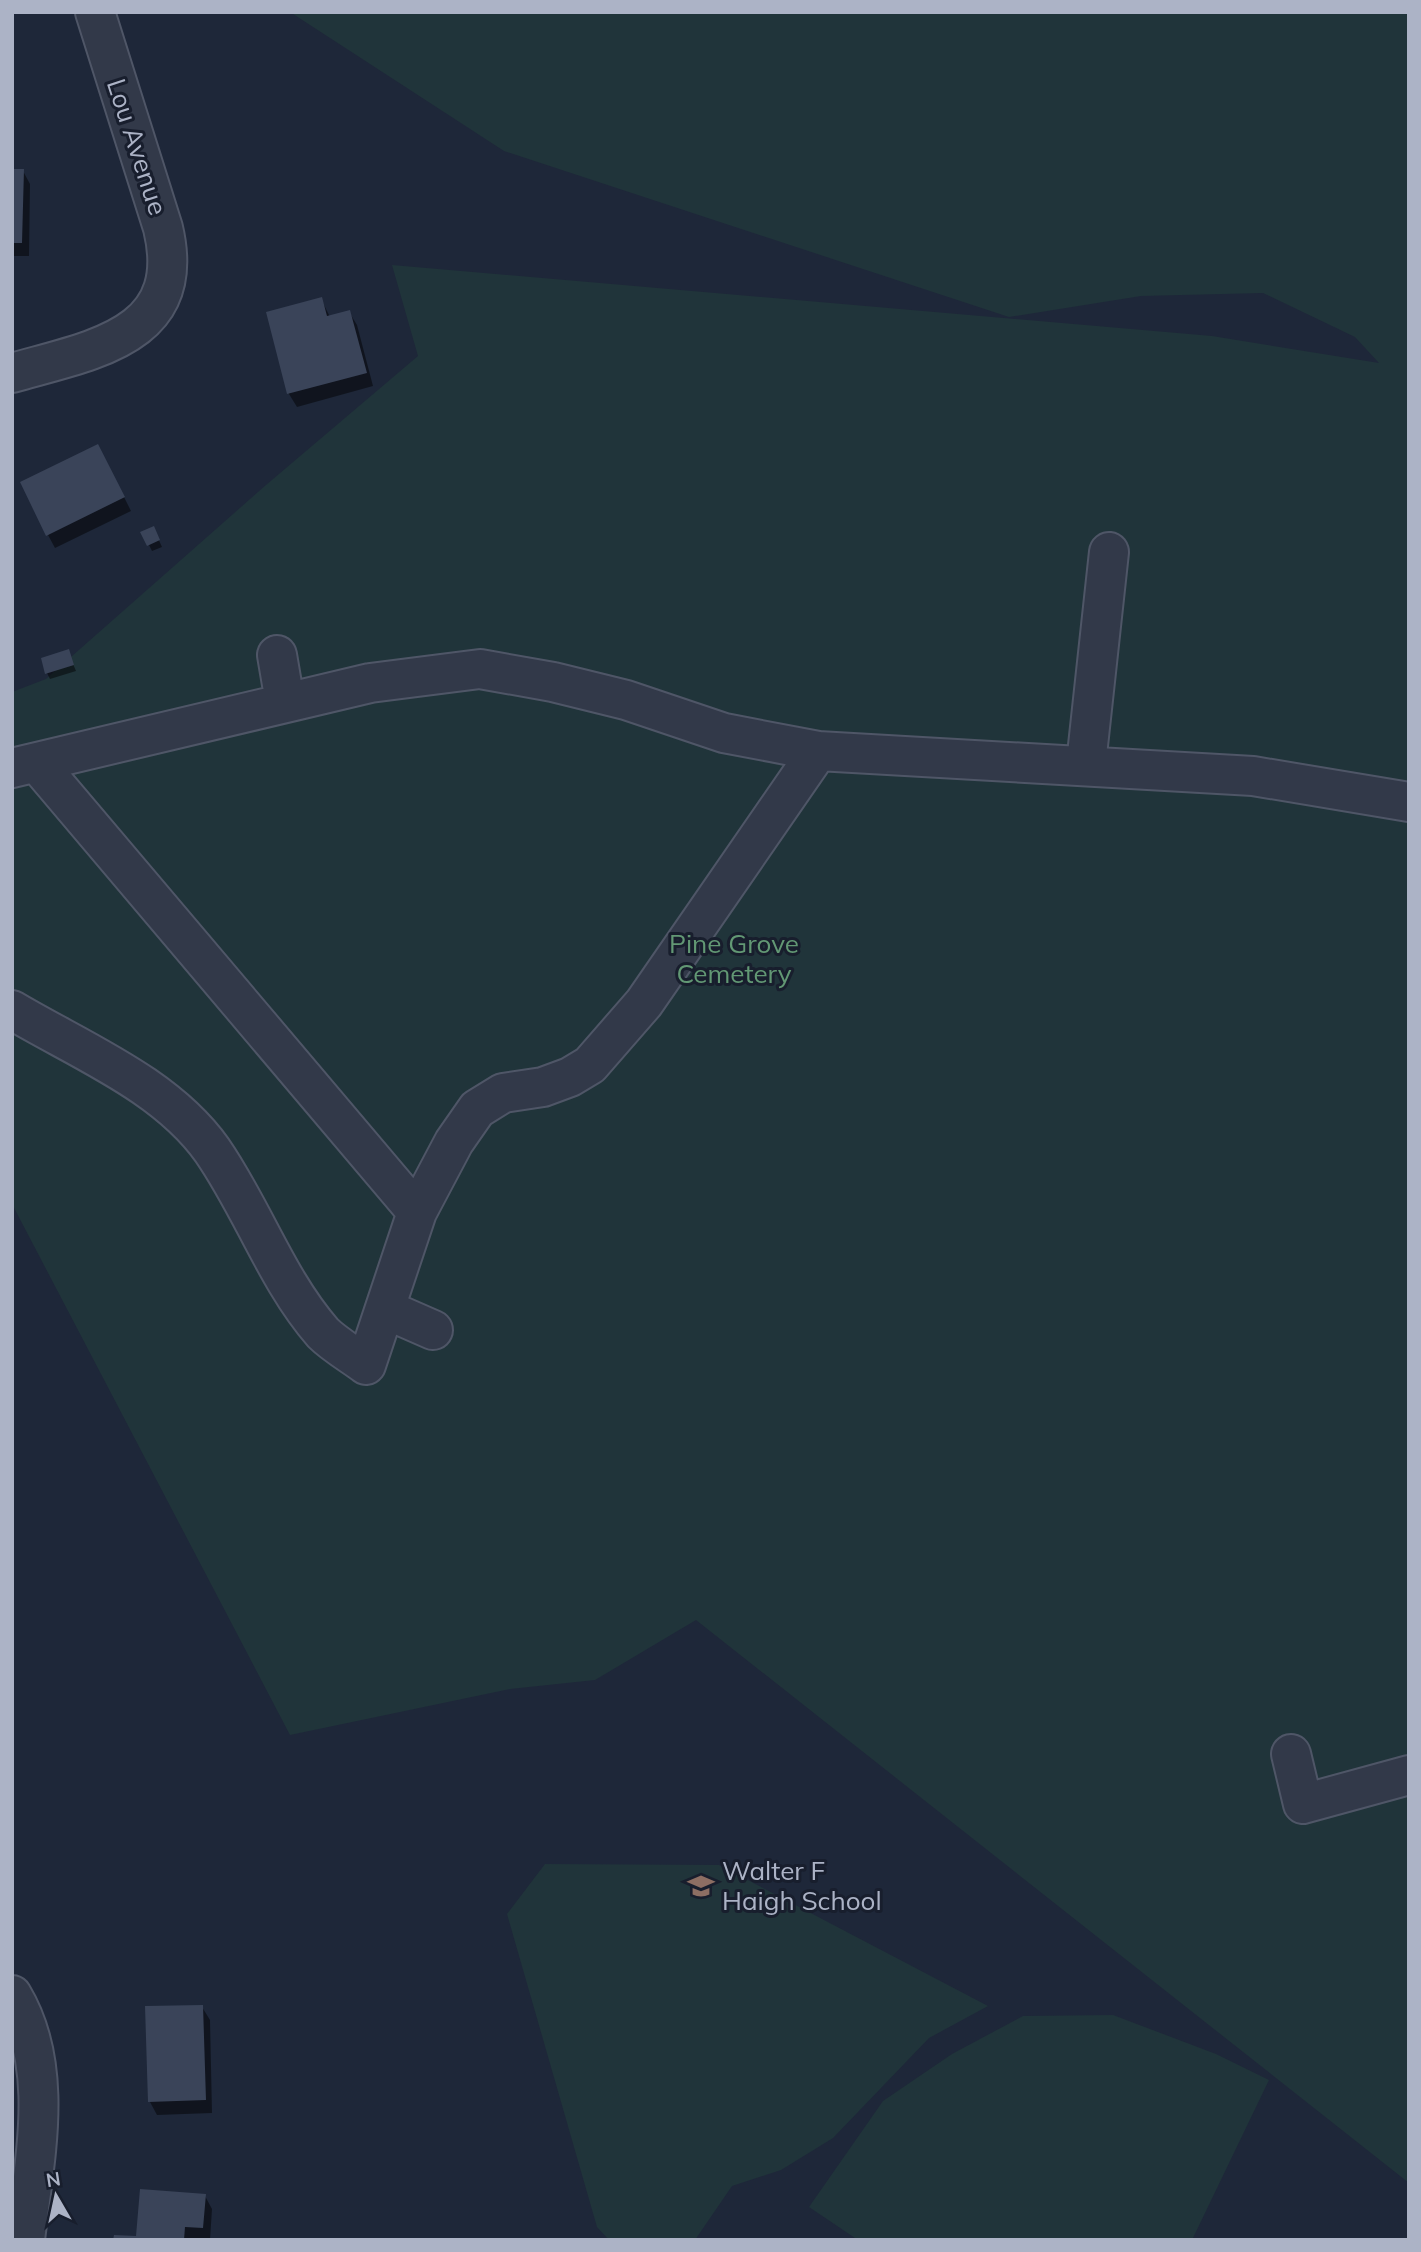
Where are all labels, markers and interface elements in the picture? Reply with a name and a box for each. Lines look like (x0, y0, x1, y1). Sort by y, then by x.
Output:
street label: Lou Avenue (100, 75, 175, 219)
park label: Pine Grove Cemetery (669, 927, 799, 990)
place label: Walter F Haigh School (722, 1854, 882, 1917)
school or university icon: Walter F Haigh School (686, 1871, 716, 1901)
north arrow (21, 2161, 91, 2231)
text: N (44, 2166, 62, 2192)

